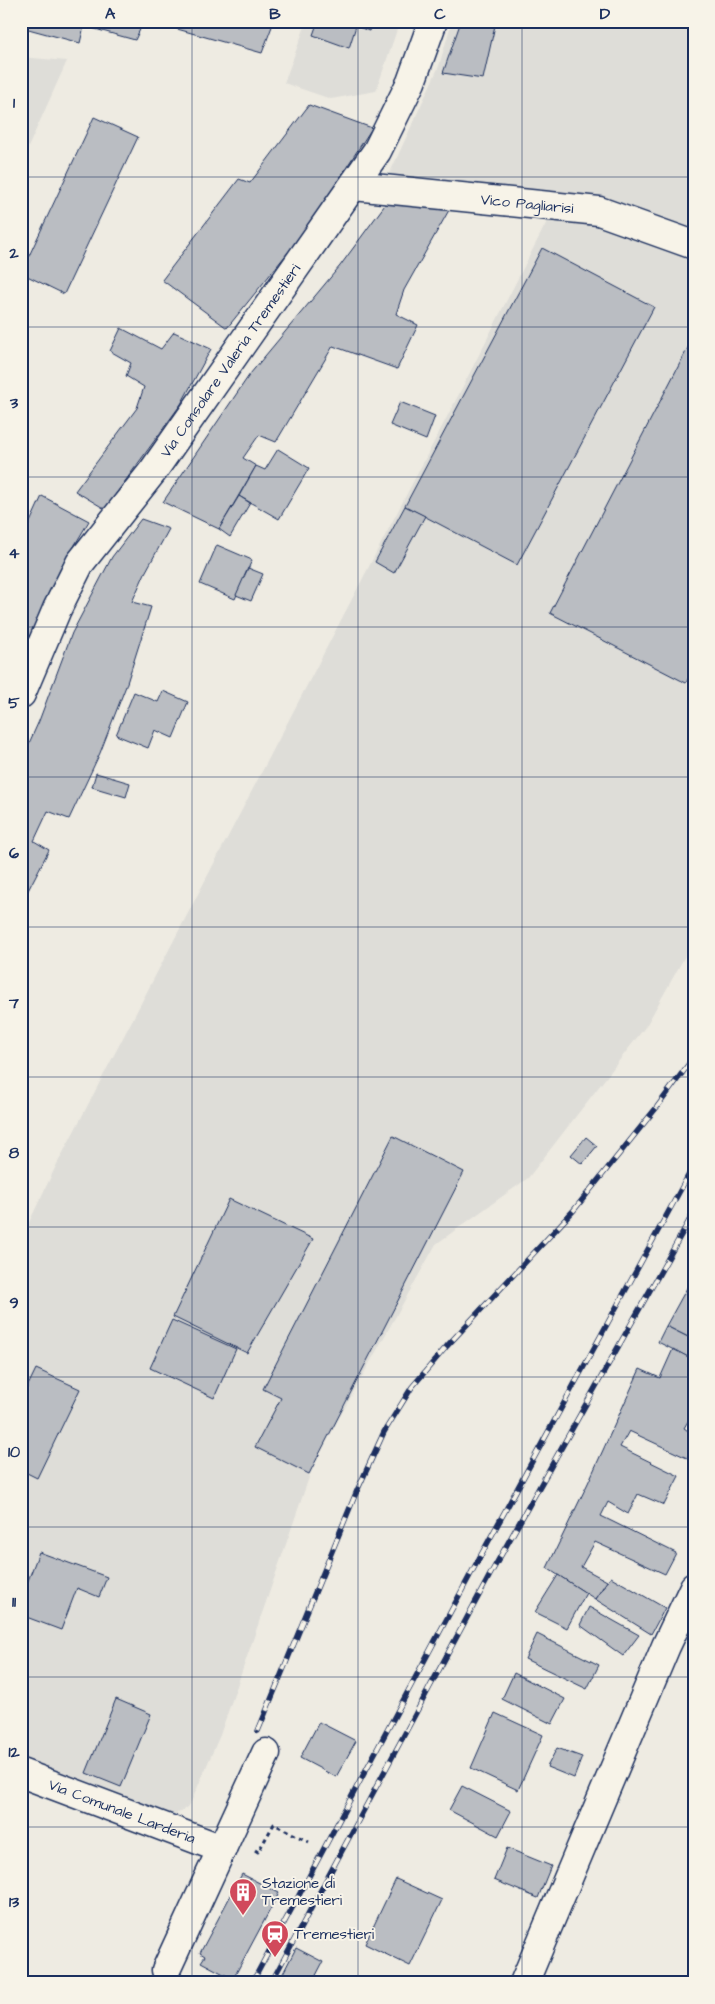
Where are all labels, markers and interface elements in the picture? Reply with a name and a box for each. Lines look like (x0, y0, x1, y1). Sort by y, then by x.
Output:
text: A (105, 3, 116, 25)
text: B (269, 3, 281, 25)
text: C (434, 3, 446, 25)
text: D (600, 3, 611, 25)
text: 1 (13, 92, 16, 114)
street label: Vico Pagliarisi (480, 189, 575, 219)
text: 2 (8, 242, 19, 264)
street label: Via Consolare Valeria Tremestieri (156, 259, 306, 462)
text: 3 (9, 392, 19, 414)
text: 4 (9, 542, 20, 564)
text: 5 (8, 692, 20, 714)
text: 6 (9, 842, 19, 864)
text: 7 (8, 992, 19, 1014)
text: 8 (9, 1142, 20, 1164)
text: 9 (9, 1292, 19, 1314)
text: 10 (8, 1441, 20, 1463)
text: 11 (12, 1591, 17, 1613)
text: 12 (8, 1741, 20, 1763)
street label: Via Comunale Larderia (45, 1774, 199, 1849)
place label: Stazione di Tremestieri (262, 1873, 343, 1911)
building icon: Stazione di Tremestieri (228, 1877, 258, 1916)
text: 13 (9, 1891, 20, 1913)
station icon: Tremestieri (260, 1919, 290, 1958)
place label: Tremestieri (294, 1924, 375, 1945)

